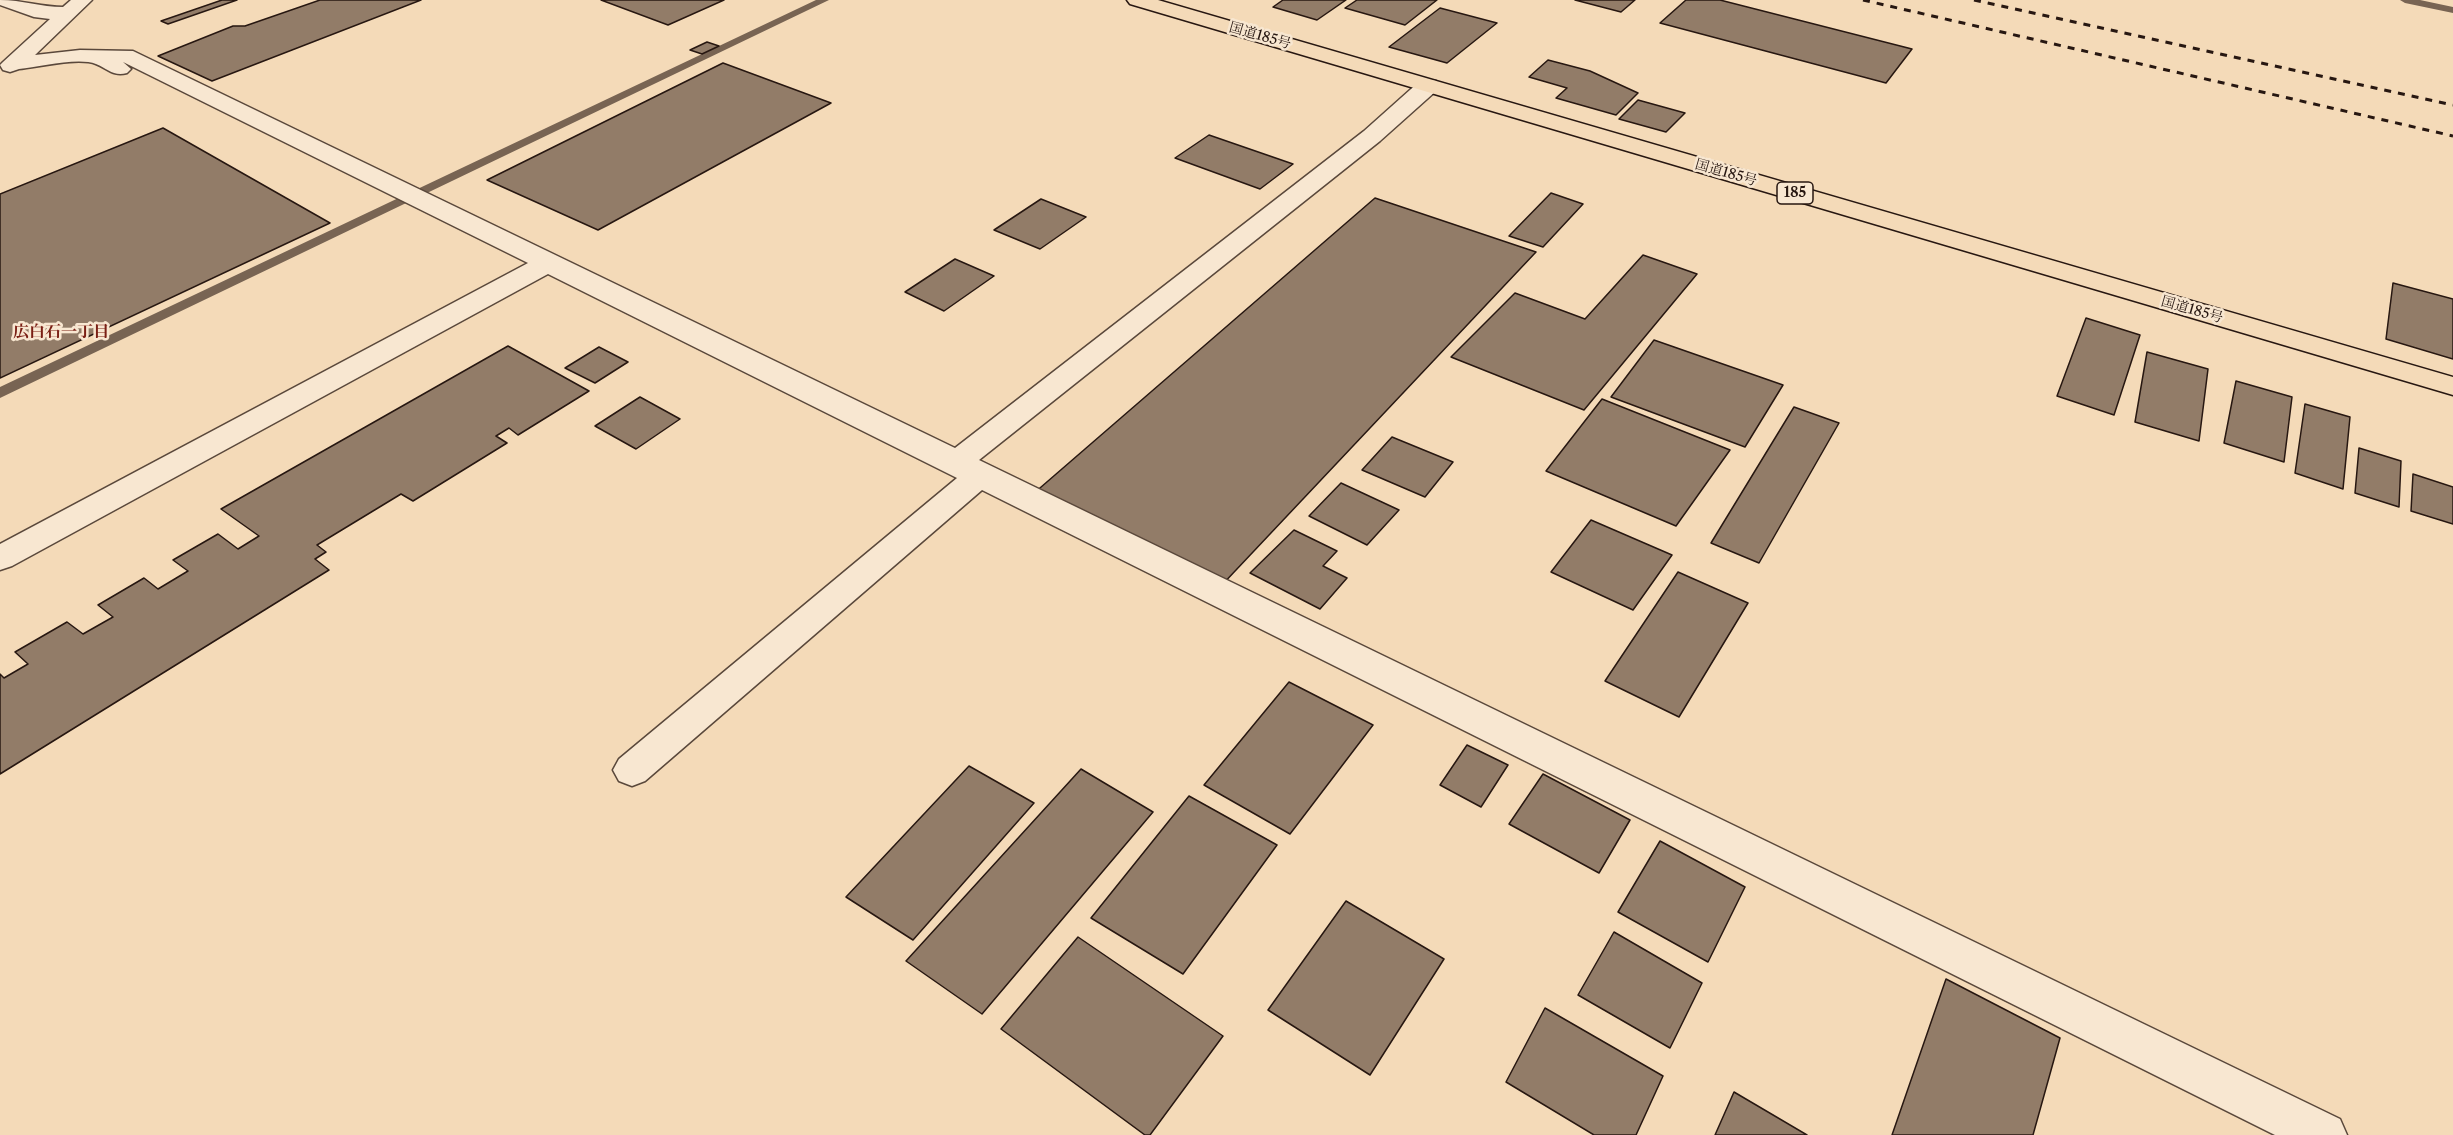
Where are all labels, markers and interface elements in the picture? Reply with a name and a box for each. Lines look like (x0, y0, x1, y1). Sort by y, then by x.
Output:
street label: 国道185号 (1227, 19, 1293, 53)
street label: 国道185号 (1693, 156, 1759, 190)
road number: 185 (1777, 182, 1813, 204)
street label: 国道185号 (2159, 293, 2225, 327)
district label: 広白石一丁目 (13, 322, 109, 342)

